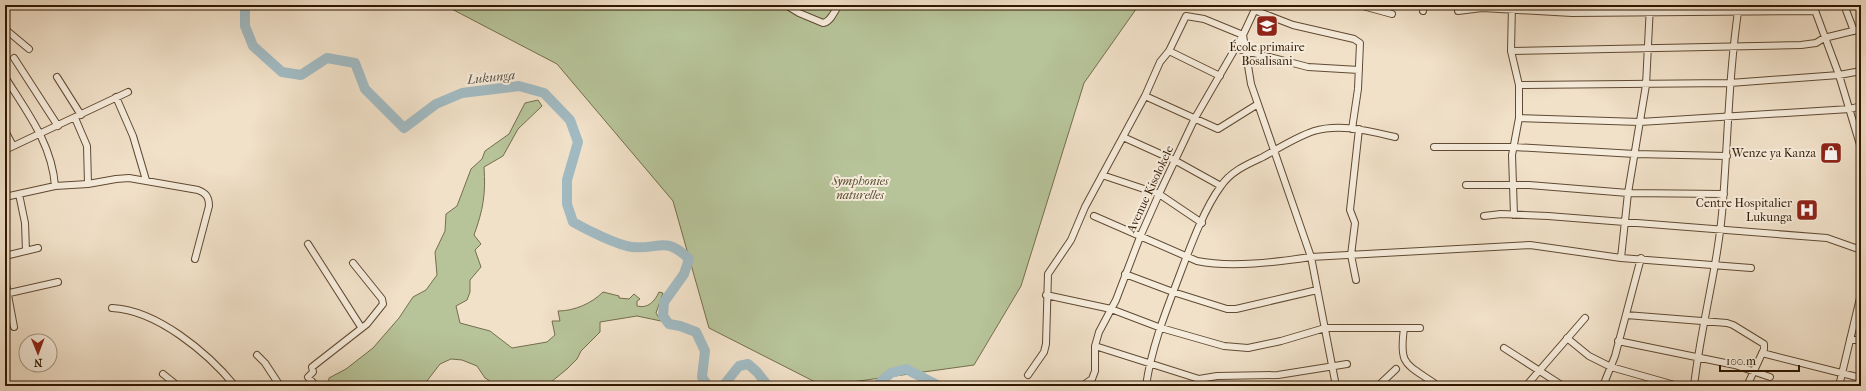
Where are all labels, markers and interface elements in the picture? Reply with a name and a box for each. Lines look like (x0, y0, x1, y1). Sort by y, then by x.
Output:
school or university icon: École primaire Bosalisani (1254, 13, 1280, 39)
place label: École primaire Bosalisani (1229, 39, 1305, 68)
water label: Lukunga (465, 67, 516, 87)
shop icon: Wenze ya Kanza (1818, 140, 1844, 166)
street label: Avenue Kisolokele (1123, 143, 1176, 236)
place label: Wenze ya Kanza (1731, 146, 1816, 160)
park label: Symphonies naturelles (831, 174, 889, 202)
place label: Centre Hospitalier Lukunga (1696, 196, 1793, 224)
hospital icon: Centre Hospitalier Lukunga (1794, 197, 1820, 223)
north arrow (18, 333, 58, 373)
scale bar (1720, 347, 1799, 373)
text: 100 m (1726, 354, 1756, 368)
text: N (33, 356, 42, 369)

